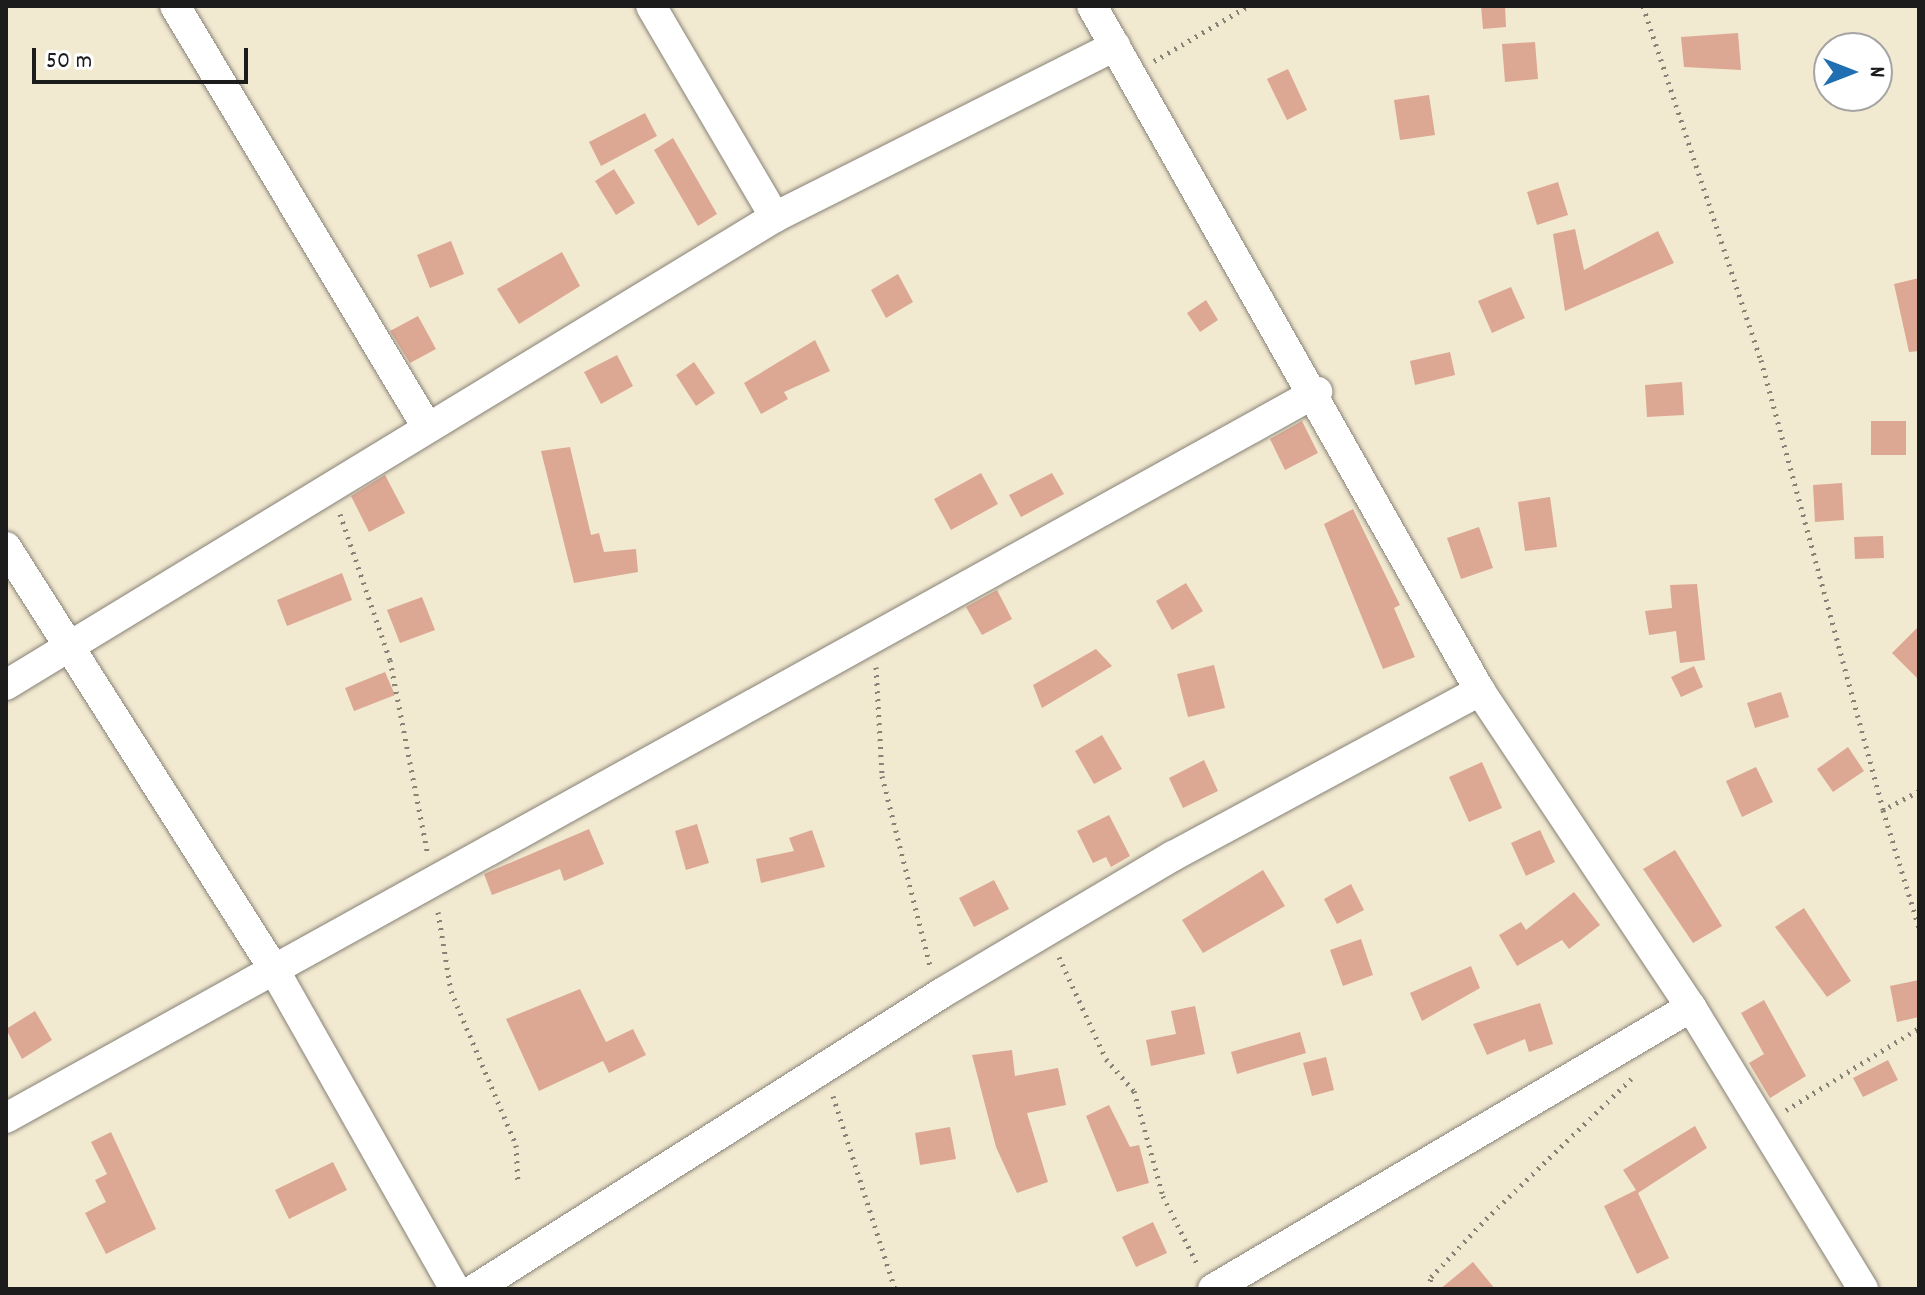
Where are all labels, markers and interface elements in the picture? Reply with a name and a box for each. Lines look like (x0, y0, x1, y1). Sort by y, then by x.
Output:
scale bar (36, 32, 252, 82)
north arrow (1813, 32, 1893, 112)
text: 50 m (46, 45, 92, 79)
text: N (1860, 67, 1891, 77)

